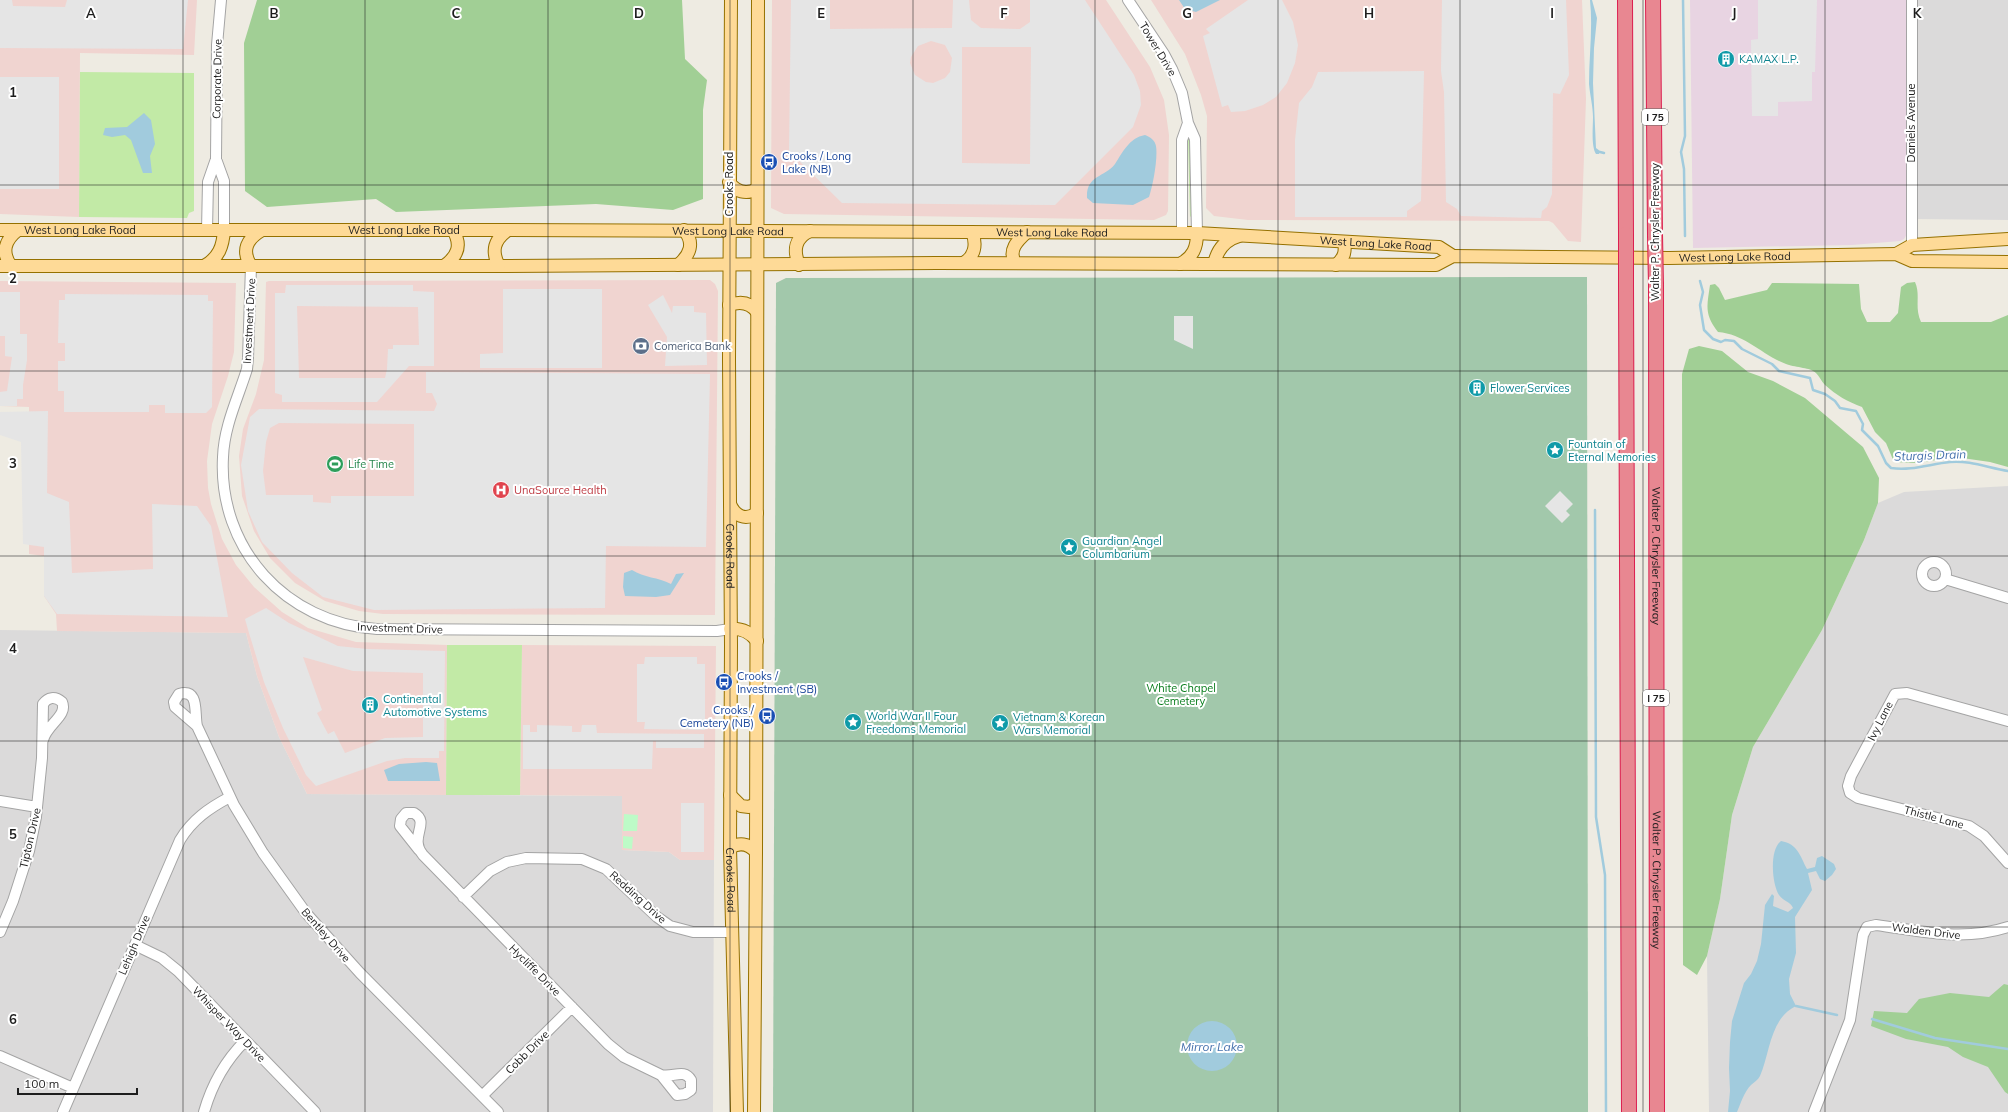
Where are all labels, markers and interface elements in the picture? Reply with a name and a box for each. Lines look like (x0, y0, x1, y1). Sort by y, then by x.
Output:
text: A (86, 5, 96, 21)
text: B (270, 5, 279, 21)
text: C (452, 5, 461, 21)
text: D (634, 5, 644, 21)
text: E (817, 5, 825, 21)
text: F (1000, 5, 1008, 21)
text: G (1182, 5, 1192, 21)
text: H (1364, 5, 1374, 21)
text: I (1550, 5, 1554, 21)
text: J (1732, 5, 1736, 21)
text: K (1913, 5, 1923, 21)
street label: Tower Drive (1136, 19, 1180, 79)
street label: Corporate Drive (209, 39, 225, 119)
building icon: KAMAX L.P. (1716, 49, 1736, 69)
place label: KAMAX L.P. (1739, 52, 1799, 66)
street label: Daniels Avenue (1904, 83, 1918, 163)
text: 1 (9, 84, 17, 100)
road number: I 75 (1642, 109, 1668, 125)
place label: Crooks / Long Lake (NB) (782, 149, 851, 176)
street label: Crooks Road (722, 152, 736, 216)
bus stop icon: Crooks / Long Lake (NB) (759, 152, 779, 172)
street label: Walter P. Chrysler Freeway (1648, 163, 1662, 301)
street label: West Long Lake Road (24, 223, 136, 237)
street label: West Long Lake Road (348, 223, 460, 237)
street label: West Long Lake Road (672, 224, 784, 238)
street label: West Long Lake Road (996, 225, 1108, 240)
street label: West Long Lake Road (1319, 233, 1432, 254)
street label: West Long Lake Road (1679, 249, 1791, 265)
text: 2 (9, 270, 17, 286)
street label: Investment Drive (240, 278, 258, 364)
bank icon: Comerica Bank (631, 336, 651, 356)
place label: Comerica Bank (654, 339, 731, 353)
building icon: Flower Services (1467, 378, 1487, 398)
place label: Flower Services (1490, 381, 1570, 395)
place label: Fountain of Eternal Memories (1568, 437, 1656, 464)
place icon: Fountain of Eternal Memories (1545, 440, 1565, 460)
water label: Sturgis Drain (1894, 446, 1966, 464)
sports icon: Life Time (325, 454, 345, 474)
text: 3 (9, 455, 17, 471)
place label: Life Time (348, 457, 394, 471)
hospital icon: UnaSource Health (491, 480, 511, 500)
place label: UnaSource Health (514, 483, 607, 497)
street label: Walter P. Chrysler Freeway (1649, 487, 1663, 625)
street label: Crooks Road (723, 523, 738, 589)
place label: Guardian Angel Columbarium (1082, 534, 1162, 561)
place icon: Guardian Angel Columbarium (1059, 537, 1079, 557)
street label: Investment Drive (357, 620, 443, 636)
text: 4 (9, 640, 17, 656)
place label: Crooks / Investment (SB) (737, 669, 817, 696)
bus stop icon: Crooks / Investment (SB) (714, 672, 734, 692)
park label: White Chapel Cemetery (1146, 681, 1216, 708)
road number: I 75 (1643, 690, 1669, 706)
place label: Continental Automotive Systems (383, 692, 487, 719)
building icon: Continental Automotive Systems (360, 695, 380, 715)
street label: Ivy Lane (1864, 699, 1896, 743)
place label: Crooks / Cemetery (NB) (680, 703, 755, 730)
bus stop icon: Crooks / Cemetery (NB) (757, 706, 777, 726)
place label: World War II Four Freedoms Memorial (866, 709, 966, 736)
place label: Vietnam & Korean Wars Memorial (1013, 710, 1105, 737)
place icon: World War II Four Freedoms Memorial (843, 712, 863, 732)
place icon: Vietnam & Korean Wars Memorial (990, 713, 1010, 733)
street label: Thistle Lane (1903, 802, 1966, 832)
street label: Tipton Drive (16, 806, 44, 870)
street label: Walter P. Chrysler Freeway (1650, 811, 1664, 949)
text: 5 (9, 826, 17, 842)
street label: Crooks Road (723, 847, 739, 913)
street label: Redding Drive (607, 868, 669, 926)
street label: Bentley Drive (299, 905, 353, 965)
street label: Lehigh Drive (115, 913, 153, 977)
street label: Walden Drive (1891, 920, 1961, 942)
street label: Hycliffe Drive (506, 941, 564, 999)
street label: Whisper Way Drive (189, 983, 269, 1065)
text: 6 (9, 1011, 17, 1027)
street label: Cobb Drive (502, 1027, 552, 1077)
water label: Mirror Lake (1181, 1039, 1244, 1054)
scale bar (18, 1070, 137, 1096)
text: 100 m (24, 1076, 59, 1091)

